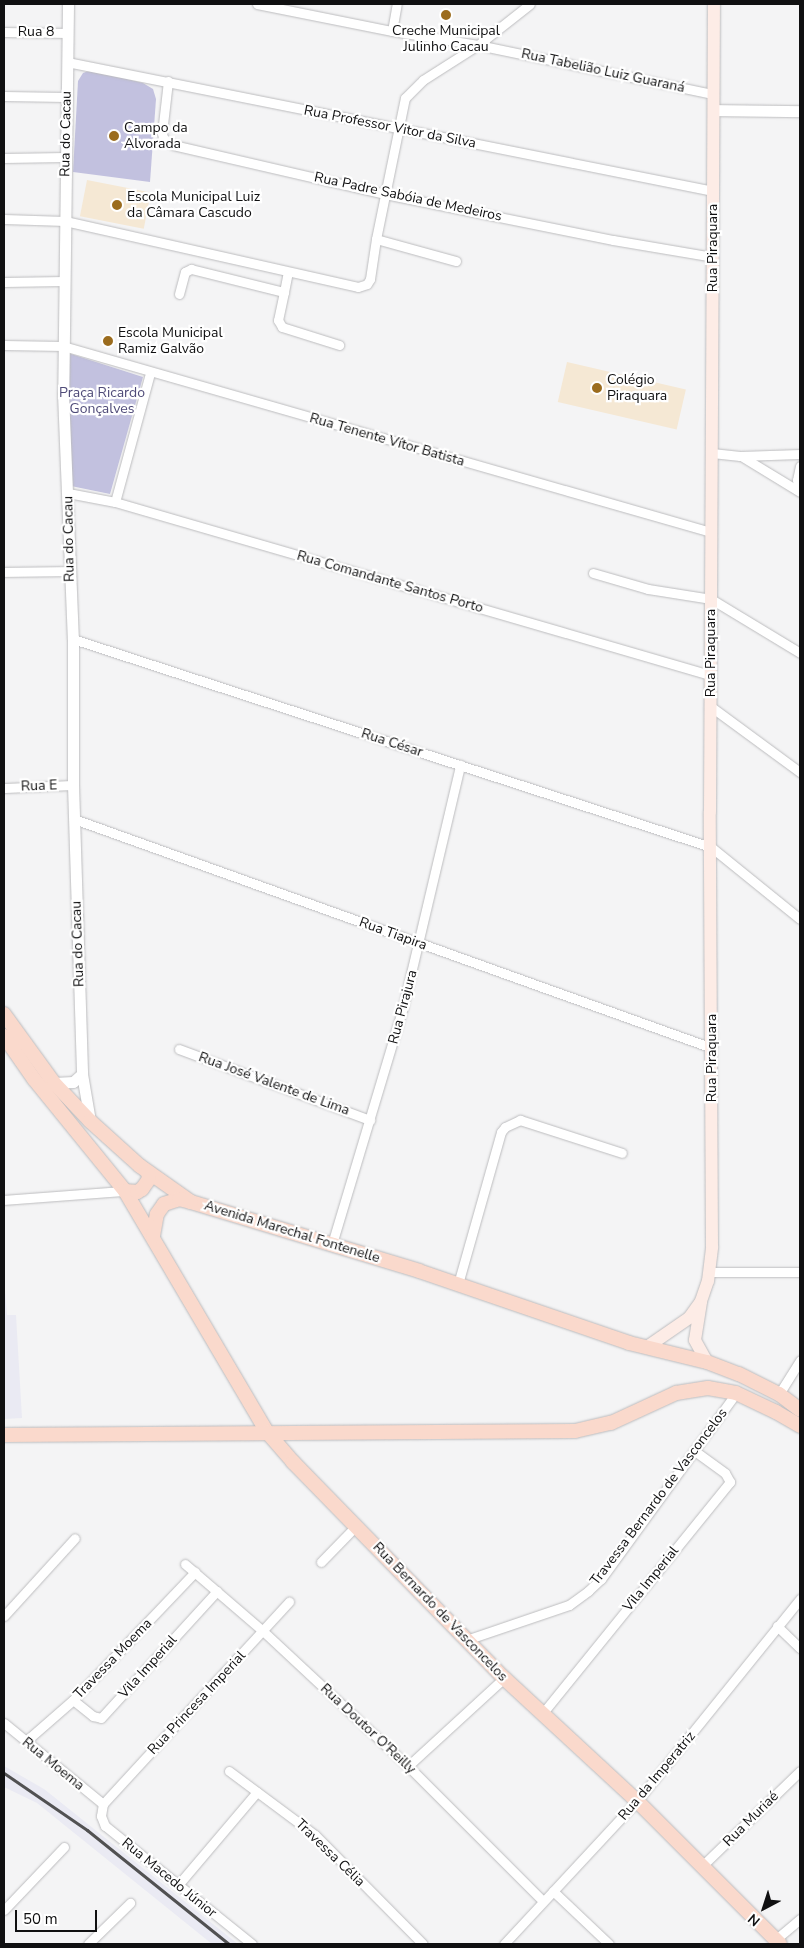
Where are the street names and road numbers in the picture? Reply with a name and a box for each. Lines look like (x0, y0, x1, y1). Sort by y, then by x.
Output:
street label: Rua 8 (18, 24, 54, 40)
street label: Rua Tabelião Luiz Guaraná (520, 45, 686, 97)
street label: Rua do Cacau (57, 91, 75, 177)
street label: Rua Professor Vitor da Silva (303, 102, 477, 152)
street label: Rua Padre Sabóia de Medeiros (313, 169, 503, 225)
street label: Rua Piraquara (705, 204, 721, 292)
street label: Rua Tenente Vítor Batista (308, 410, 466, 470)
street label: Rua do Cacau (60, 496, 78, 582)
street label: Rua Comandante Santos Porto (295, 547, 485, 617)
street label: Rua Piraquara (703, 609, 719, 697)
street label: Rua César (359, 725, 425, 761)
street label: Rua E (21, 777, 57, 795)
street label: Rua do Cacau (68, 901, 88, 987)
street label: Rua Tiapira (357, 914, 429, 954)
street label: Rua Pirajura (385, 968, 421, 1046)
street label: Rua Piraquara (704, 1014, 720, 1102)
street label: Rua José Valente de Lima (196, 1049, 352, 1119)
street label: Avenida Marechal Fontenelle (202, 1197, 382, 1267)
street label: Travessa Bernardo de Vasconcelos (587, 1405, 731, 1589)
street label: Rua Bernardo de Vasconcelos (369, 1539, 511, 1685)
street label: Vila Imperial (620, 1543, 682, 1615)
street label: Travessa Moema (70, 1615, 156, 1703)
street label: Vila Imperial (115, 1632, 181, 1702)
street label: Rua Princesa Imperial (145, 1648, 249, 1758)
street label: Rua Doutor O'Reilly (317, 1680, 419, 1778)
street label: Rua da Imperatriz (615, 1728, 699, 1824)
street label: Rua Moema (19, 1734, 87, 1794)
street label: Rua Muriaé (720, 1788, 782, 1850)
street label: Travessa Célia (292, 1816, 368, 1890)
street label: Rua Macedo Júnior (118, 1835, 220, 1921)

